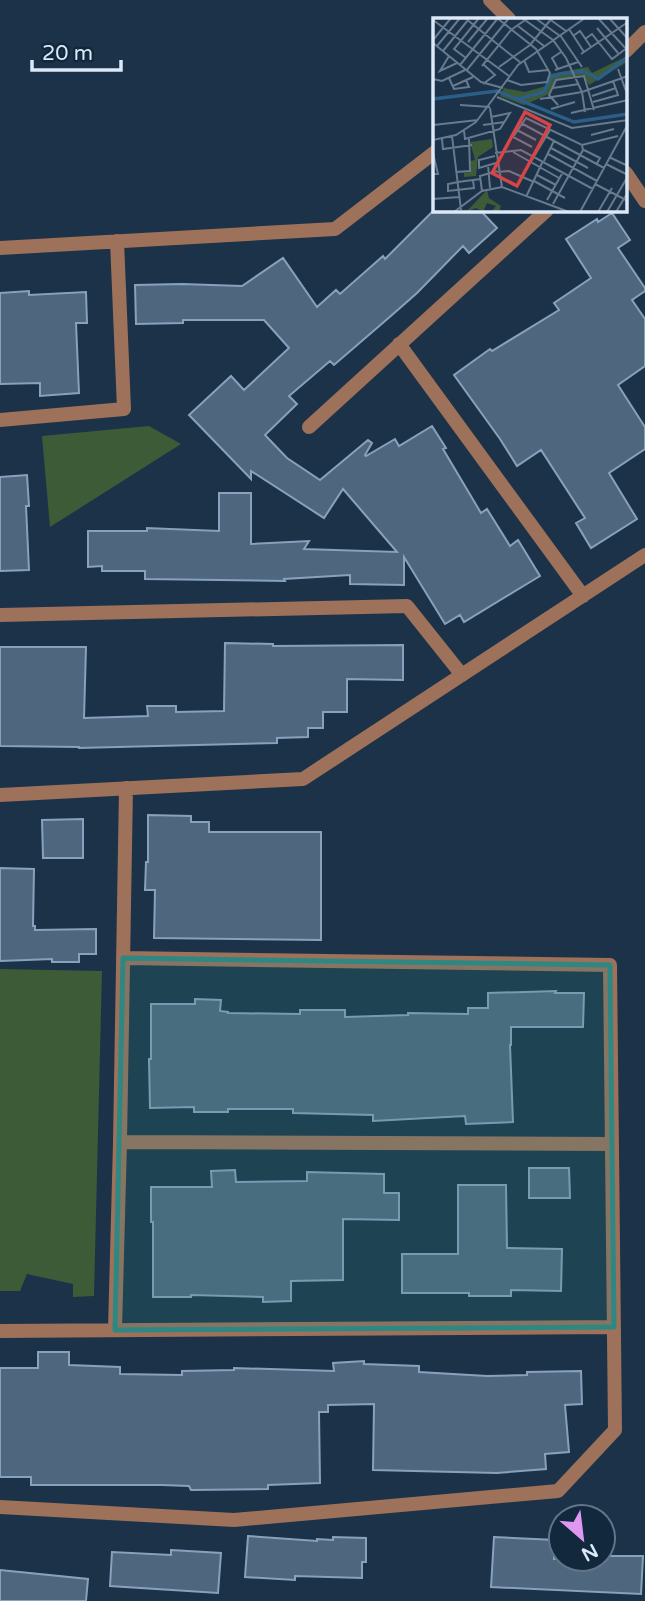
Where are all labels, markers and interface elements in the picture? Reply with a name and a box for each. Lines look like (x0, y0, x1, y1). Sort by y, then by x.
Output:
inset map (433, 18, 628, 212)
scale bar (32, 28, 121, 72)
text: 20 m (42, 41, 93, 66)
north arrow (547, 1503, 617, 1573)
text: N (578, 1539, 601, 1565)

